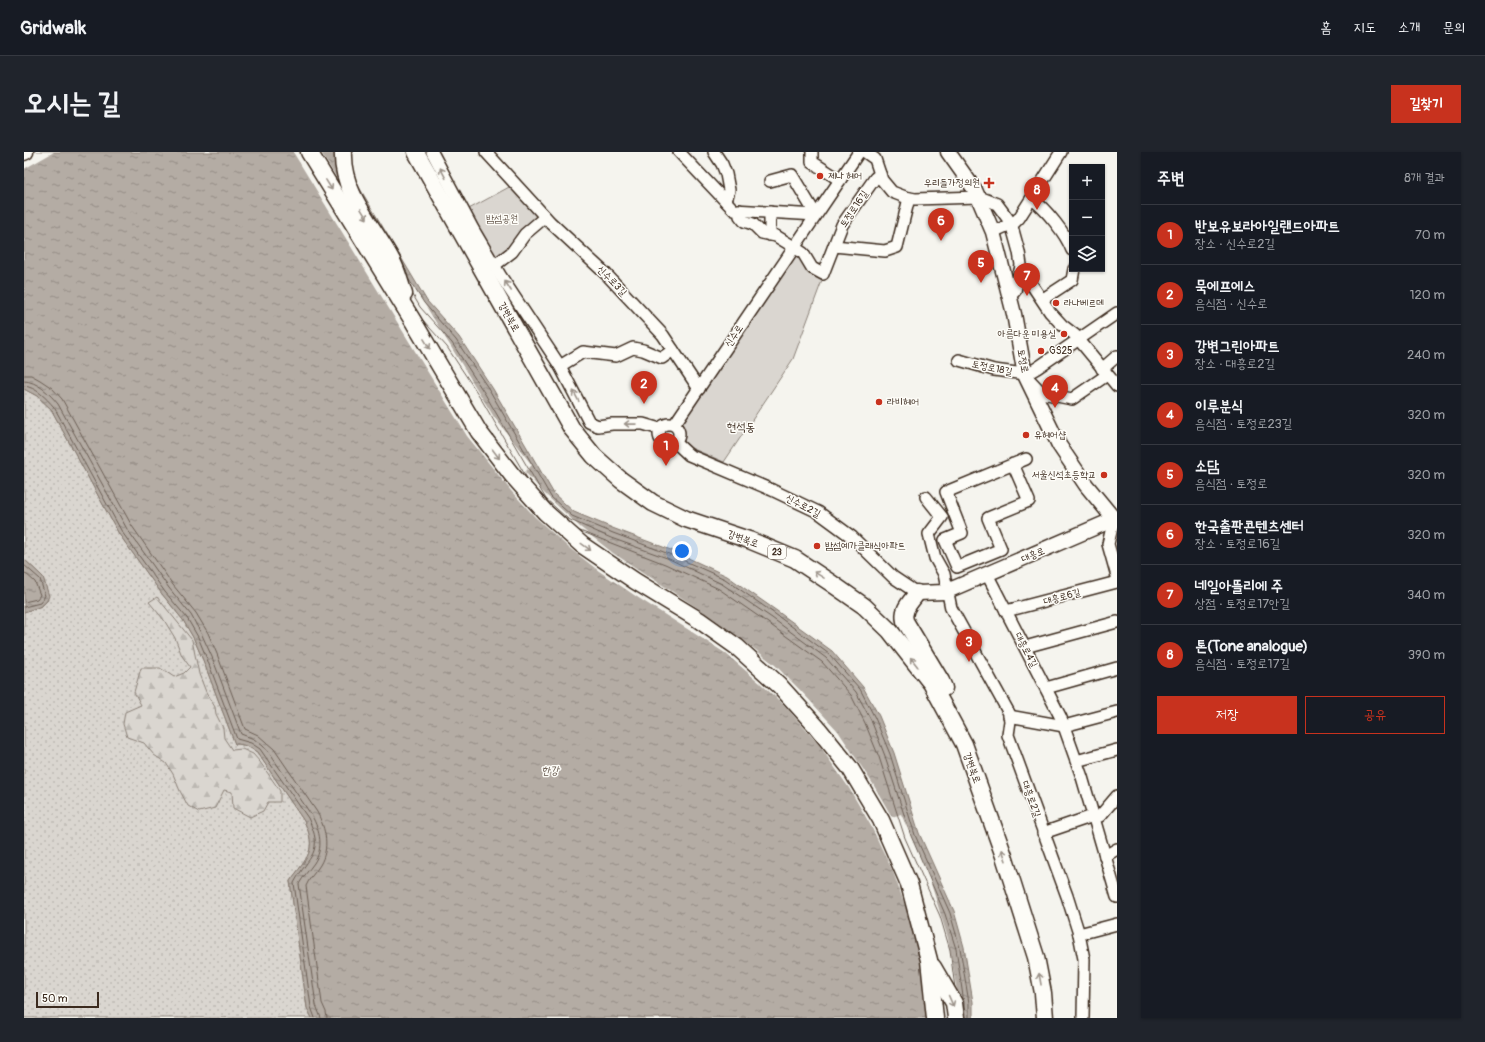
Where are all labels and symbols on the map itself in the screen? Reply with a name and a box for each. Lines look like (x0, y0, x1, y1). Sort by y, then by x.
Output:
one-way arrow (438, 167, 446, 179)
place label: 제나 헤어 (828, 170, 862, 182)
marker: 제나 헤어 (815, 171, 825, 181)
place label: 우리들가정의원 (924, 177, 980, 189)
marker: 우리들가정의원 (983, 177, 995, 189)
pin: 8 (1024, 177, 1050, 210)
one-way arrow (326, 179, 334, 191)
street label: 토정로16길 (837, 188, 871, 230)
one-way arrow (360, 208, 368, 220)
pin: 6 (928, 208, 954, 241)
park label: 밤섬공원 (486, 213, 518, 225)
pin: 5 (968, 250, 994, 283)
street label: 신수로3길 (595, 263, 629, 299)
pin: 7 (1014, 263, 1040, 296)
one-way arrow (503, 280, 512, 291)
place label: 라나베르데 (1064, 297, 1104, 309)
marker: 라나베르데 (1051, 298, 1061, 308)
street label: 강변북로 (496, 300, 522, 334)
street label: 신수로 (722, 323, 746, 349)
place label: 아름다운 미용실 (998, 328, 1056, 340)
marker: 아름다운 미용실 (1059, 329, 1069, 339)
one-way arrow (423, 338, 431, 350)
place label: GS25 (1049, 345, 1072, 357)
marker: GS25 (1036, 346, 1046, 356)
street label: 토정로 (1015, 348, 1031, 374)
street label: 토정로18길 (971, 358, 1013, 378)
pin: 2 (631, 371, 657, 404)
pin: 4 (1042, 375, 1068, 408)
one-way arrow (572, 390, 579, 402)
place label: 라비헤어 (887, 396, 919, 408)
marker: 라비헤어 (874, 397, 884, 407)
one-way arrow (624, 420, 637, 428)
district label: 현석동 (727, 420, 755, 435)
place label: 유헤어샵 (1034, 429, 1066, 441)
marker: 유헤어샵 (1021, 430, 1031, 440)
pin: 1 (653, 433, 679, 466)
one-way arrow (491, 448, 500, 459)
place label: 서울신석초등학교 (1032, 469, 1096, 481)
marker: 서울신석초등학교 (1099, 470, 1109, 480)
street label: 신수로2길 (784, 492, 822, 520)
street label: 강변북로 (726, 528, 760, 550)
place label: 밤섬예가클래식아파트 (825, 540, 905, 552)
your location (672, 541, 692, 561)
marker: 밤섬예가클래식아파트 (812, 541, 822, 551)
one-way arrow (580, 543, 591, 551)
road number: 23 (768, 545, 786, 559)
street label: 대흥로 (1020, 545, 1046, 565)
one-way arrow (813, 570, 825, 578)
street label: 대흥로6길 (1042, 586, 1082, 608)
pin: 3 (956, 629, 982, 662)
street label: 대흥로4길 (1012, 630, 1040, 670)
one-way arrow (910, 656, 919, 667)
street label: 강변북로 (961, 751, 983, 785)
water label: 한강 (541, 764, 560, 777)
street label: 대흥로2길 (1019, 779, 1043, 819)
one-way arrow (999, 849, 1007, 861)
one-way arrow (1036, 973, 1044, 986)
scale bar (36, 990, 99, 1009)
one-way arrow (948, 994, 956, 1006)

